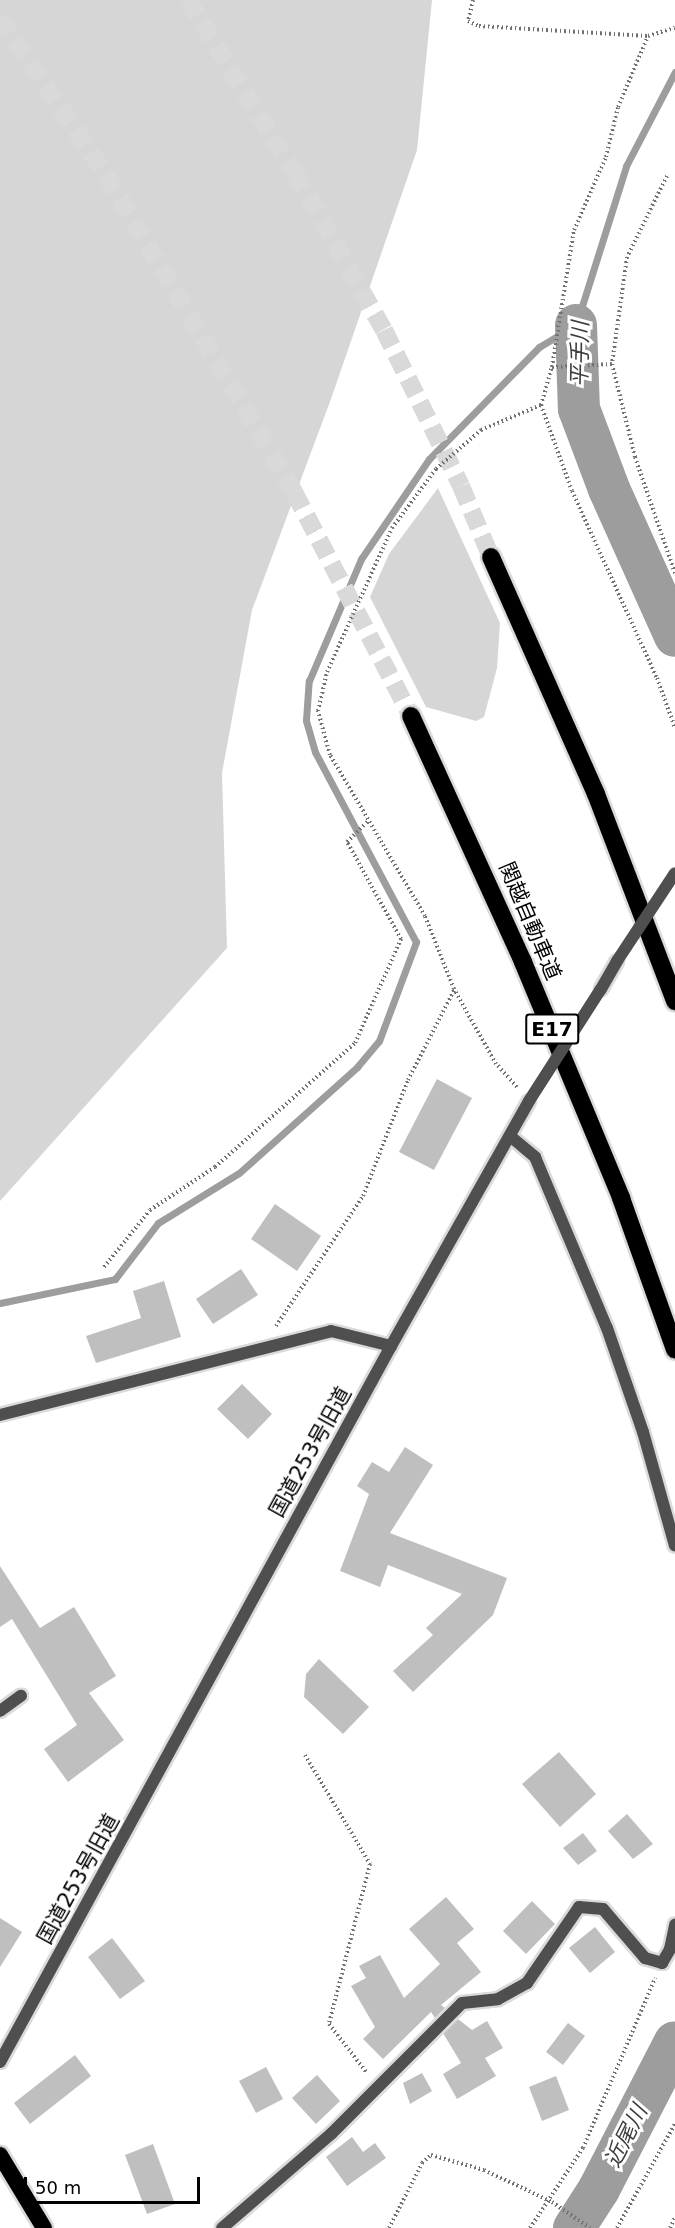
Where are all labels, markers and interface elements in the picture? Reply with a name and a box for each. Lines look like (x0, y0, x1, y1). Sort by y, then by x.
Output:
water label: 平手川 (566, 321, 594, 387)
street label: 関越自動車道 (494, 858, 566, 984)
road number: E17 (525, 1012, 579, 1046)
street label: 国道253号旧道 (264, 1382, 356, 1522)
street label: 国道253号旧道 (32, 1809, 124, 1949)
water label: 近尾川 (599, 2101, 653, 2171)
scale bar (27, 2165, 202, 2203)
text: 50 m (35, 2177, 81, 2198)

